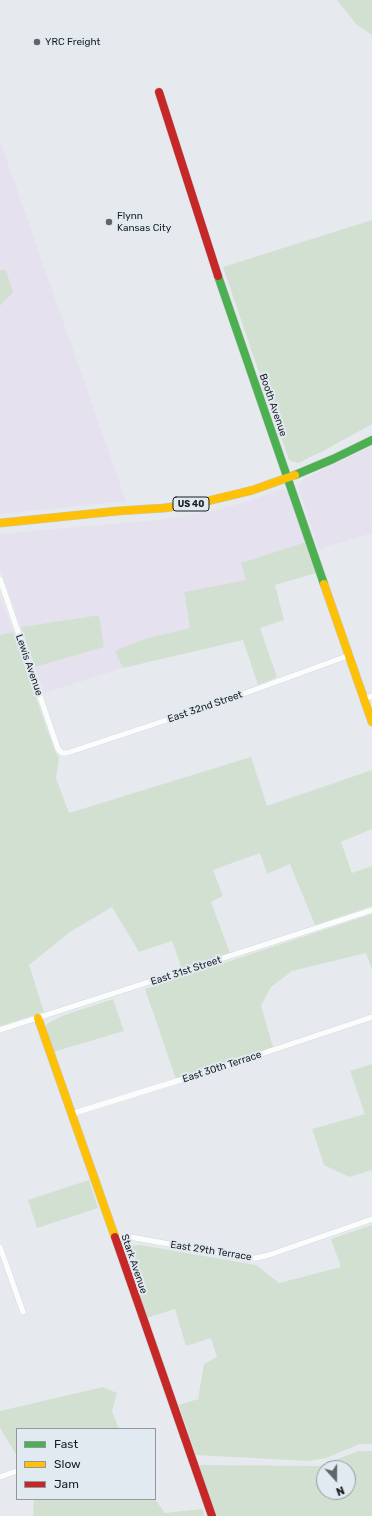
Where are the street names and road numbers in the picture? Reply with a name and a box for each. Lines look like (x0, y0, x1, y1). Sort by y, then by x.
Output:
street label: Booth Avenue (257, 372, 289, 438)
road number: US 40 (173, 497, 209, 511)
street label: Lewis Avenue (13, 633, 45, 697)
street label: East 32nd Street (166, 689, 244, 725)
street label: East 31st Street (149, 954, 223, 988)
street label: East 30th Terrace (181, 1049, 263, 1085)
street label: Stark Avenue (118, 1233, 150, 1295)
street label: East 29th Terrace (170, 1239, 252, 1263)

